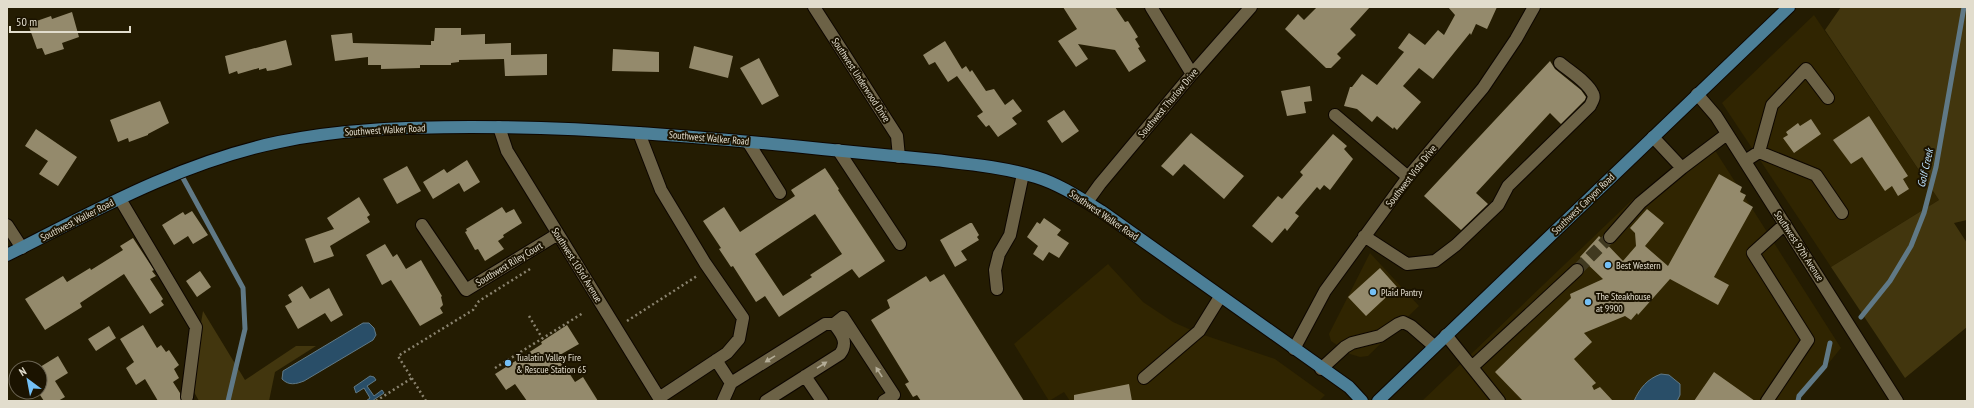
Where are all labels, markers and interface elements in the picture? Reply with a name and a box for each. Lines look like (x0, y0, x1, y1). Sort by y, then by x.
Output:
scale bar (10, 8, 130, 34)
text: 50 m (16, 14, 37, 29)
street label: Southwest Underwood Drive (829, 35, 893, 125)
street label: Southwest Thurlow Drive (1135, 66, 1201, 140)
street label: Southwest Walker Road (344, 121, 426, 139)
street label: Southwest Walker Road (668, 128, 750, 148)
street label: Southwest Vista Drive (1383, 142, 1439, 210)
water label: Golf Creek (1914, 146, 1937, 189)
street label: Southwest Canyon Road (1549, 171, 1617, 237)
street label: Southwest Walker Road (1067, 187, 1141, 243)
street label: Southwest Walker Road (38, 196, 116, 244)
street label: Southwest 97th Avenue (1771, 208, 1827, 284)
street label: Southwest 103rd Avenue (549, 225, 605, 305)
street label: Southwest Riley Court (473, 239, 545, 289)
place label: Best Western (1616, 259, 1661, 272)
marker: Best Western (1603, 260, 1613, 270)
place label: Plaid Pantry (1381, 286, 1423, 299)
marker: Plaid Pantry (1368, 287, 1378, 297)
place label: The Steakhouse at 9900 (1596, 290, 1651, 315)
marker: The Steakhouse at 9900 (1583, 297, 1593, 307)
place label: Tualatin Valley Fire & Rescue Station 65 (516, 351, 587, 376)
one-way arrow (764, 355, 775, 362)
marker: Tualatin Valley Fire & Rescue Station 65 (503, 358, 513, 368)
north arrow (8, 360, 48, 400)
one-way arrow (817, 361, 827, 369)
text: N (16, 364, 29, 379)
one-way arrow (876, 366, 883, 378)

